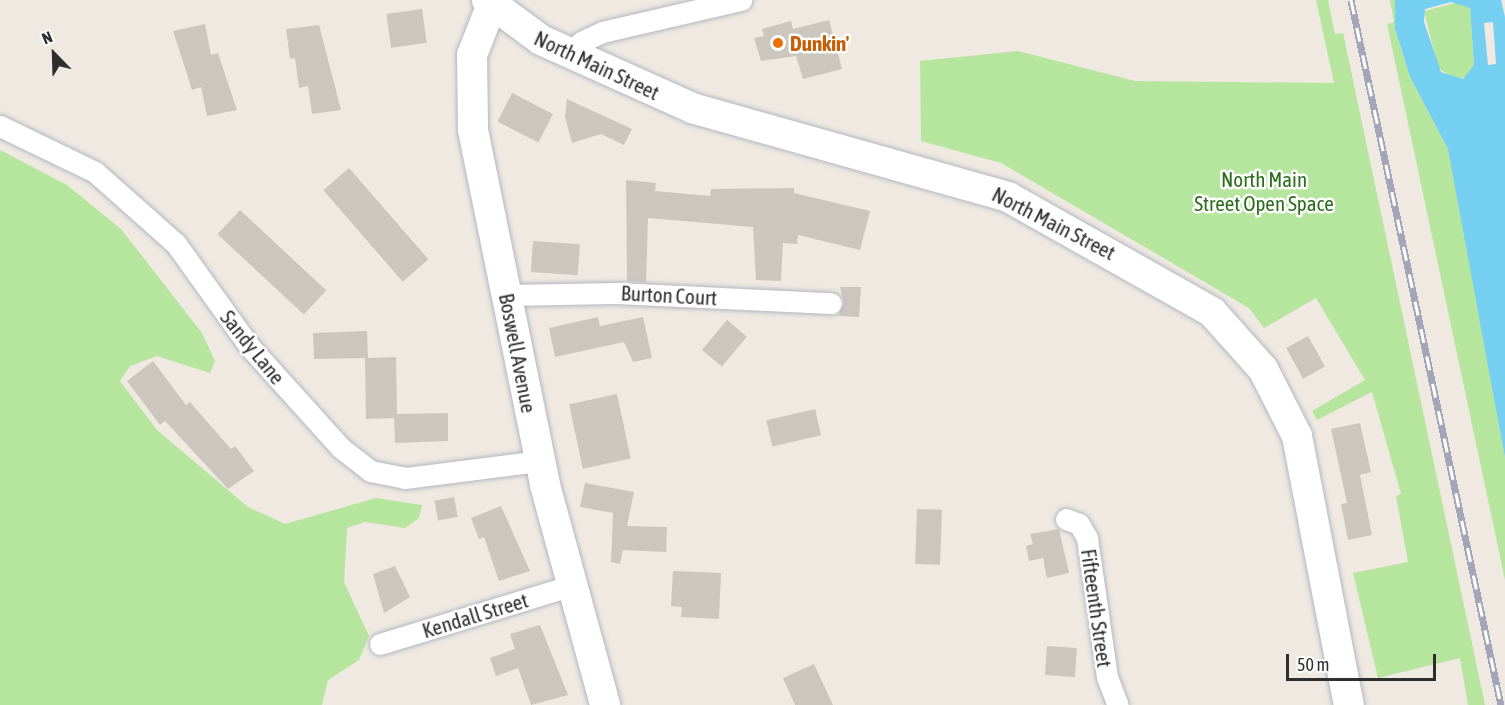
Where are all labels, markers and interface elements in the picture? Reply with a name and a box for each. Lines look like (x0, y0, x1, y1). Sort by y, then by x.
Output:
north arrow (24, 24, 84, 84)
street label: North Main Street (530, 25, 664, 105)
text: N (39, 27, 55, 48)
place label: Dunkin' (790, 30, 849, 56)
marker: Dunkin' (771, 36, 785, 50)
park label: North Main Street Open Space (1194, 166, 1334, 216)
street label: North Main Street (988, 181, 1120, 265)
street label: Burton Court (620, 280, 718, 310)
street label: Boswell Avenue (494, 291, 542, 415)
street label: Sandy Lane (216, 305, 290, 389)
street label: Fifteenth Street (1076, 547, 1118, 669)
street label: Kendall Street (419, 587, 531, 643)
scale bar (1289, 642, 1439, 680)
text: 50 m (1297, 654, 1329, 675)

